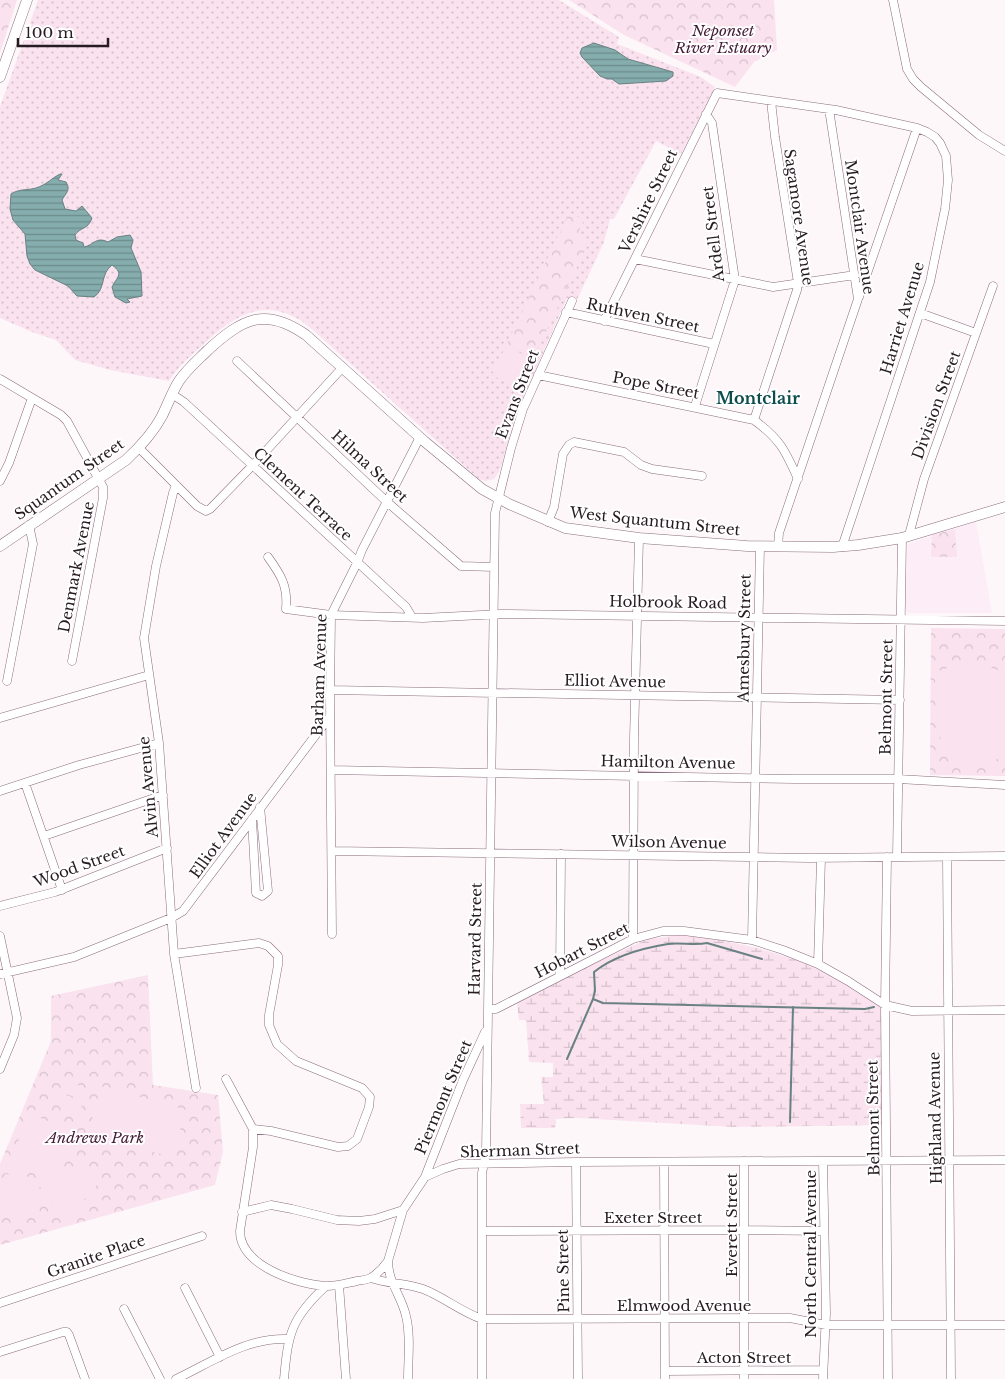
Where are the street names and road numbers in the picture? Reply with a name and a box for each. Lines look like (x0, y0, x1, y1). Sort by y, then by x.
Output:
street label: Vershire Street (614, 146, 682, 257)
street label: Sagamore Avenue (780, 148, 818, 286)
street label: Montclair Avenue (841, 158, 879, 296)
street label: Ardell Street (698, 185, 728, 284)
street label: Harriet Avenue (876, 259, 928, 377)
street label: Ruthven Street (585, 294, 701, 336)
street label: Evans Street (491, 346, 543, 442)
street label: Division Street (908, 348, 965, 462)
street label: Pope Street (611, 367, 701, 403)
street label: Hilma Street (328, 426, 412, 506)
street label: Squantum Street (11, 434, 128, 524)
street label: Clement Terrace (250, 443, 356, 545)
street label: Denmark Avenue (54, 500, 98, 634)
street label: West Squantum Street (568, 502, 741, 539)
street label: Amesbury Street (733, 573, 755, 703)
street label: Holbrook Road (609, 591, 727, 613)
street label: Barham Avenue (307, 613, 331, 737)
street label: Belmont Street (875, 638, 897, 755)
street label: Elliot Avenue (564, 671, 666, 691)
street label: Alvin Avenue (134, 735, 162, 840)
street label: Hamilton Avenue (600, 751, 736, 773)
street label: Elliot Avenue (185, 788, 261, 882)
street label: Wilson Avenue (610, 831, 727, 853)
street label: Wood Street (30, 841, 127, 892)
street label: Harvard Street (465, 882, 485, 996)
street label: Hobart Street (532, 918, 633, 982)
street label: Piermont Street (410, 1037, 476, 1157)
street label: Highland Avenue (924, 1051, 946, 1185)
street label: Belmont Street (862, 1059, 884, 1176)
street label: Sherman Street (460, 1138, 581, 1162)
street label: North Central Avenue (801, 1170, 820, 1338)
street label: Everett Street (722, 1172, 741, 1277)
street label: Exeter Street (604, 1208, 703, 1227)
street label: Pine Street (553, 1229, 573, 1313)
street label: Granite Place (44, 1230, 148, 1282)
street label: Elmwood Avenue (617, 1296, 751, 1315)
street label: Acton Street (696, 1348, 792, 1367)

